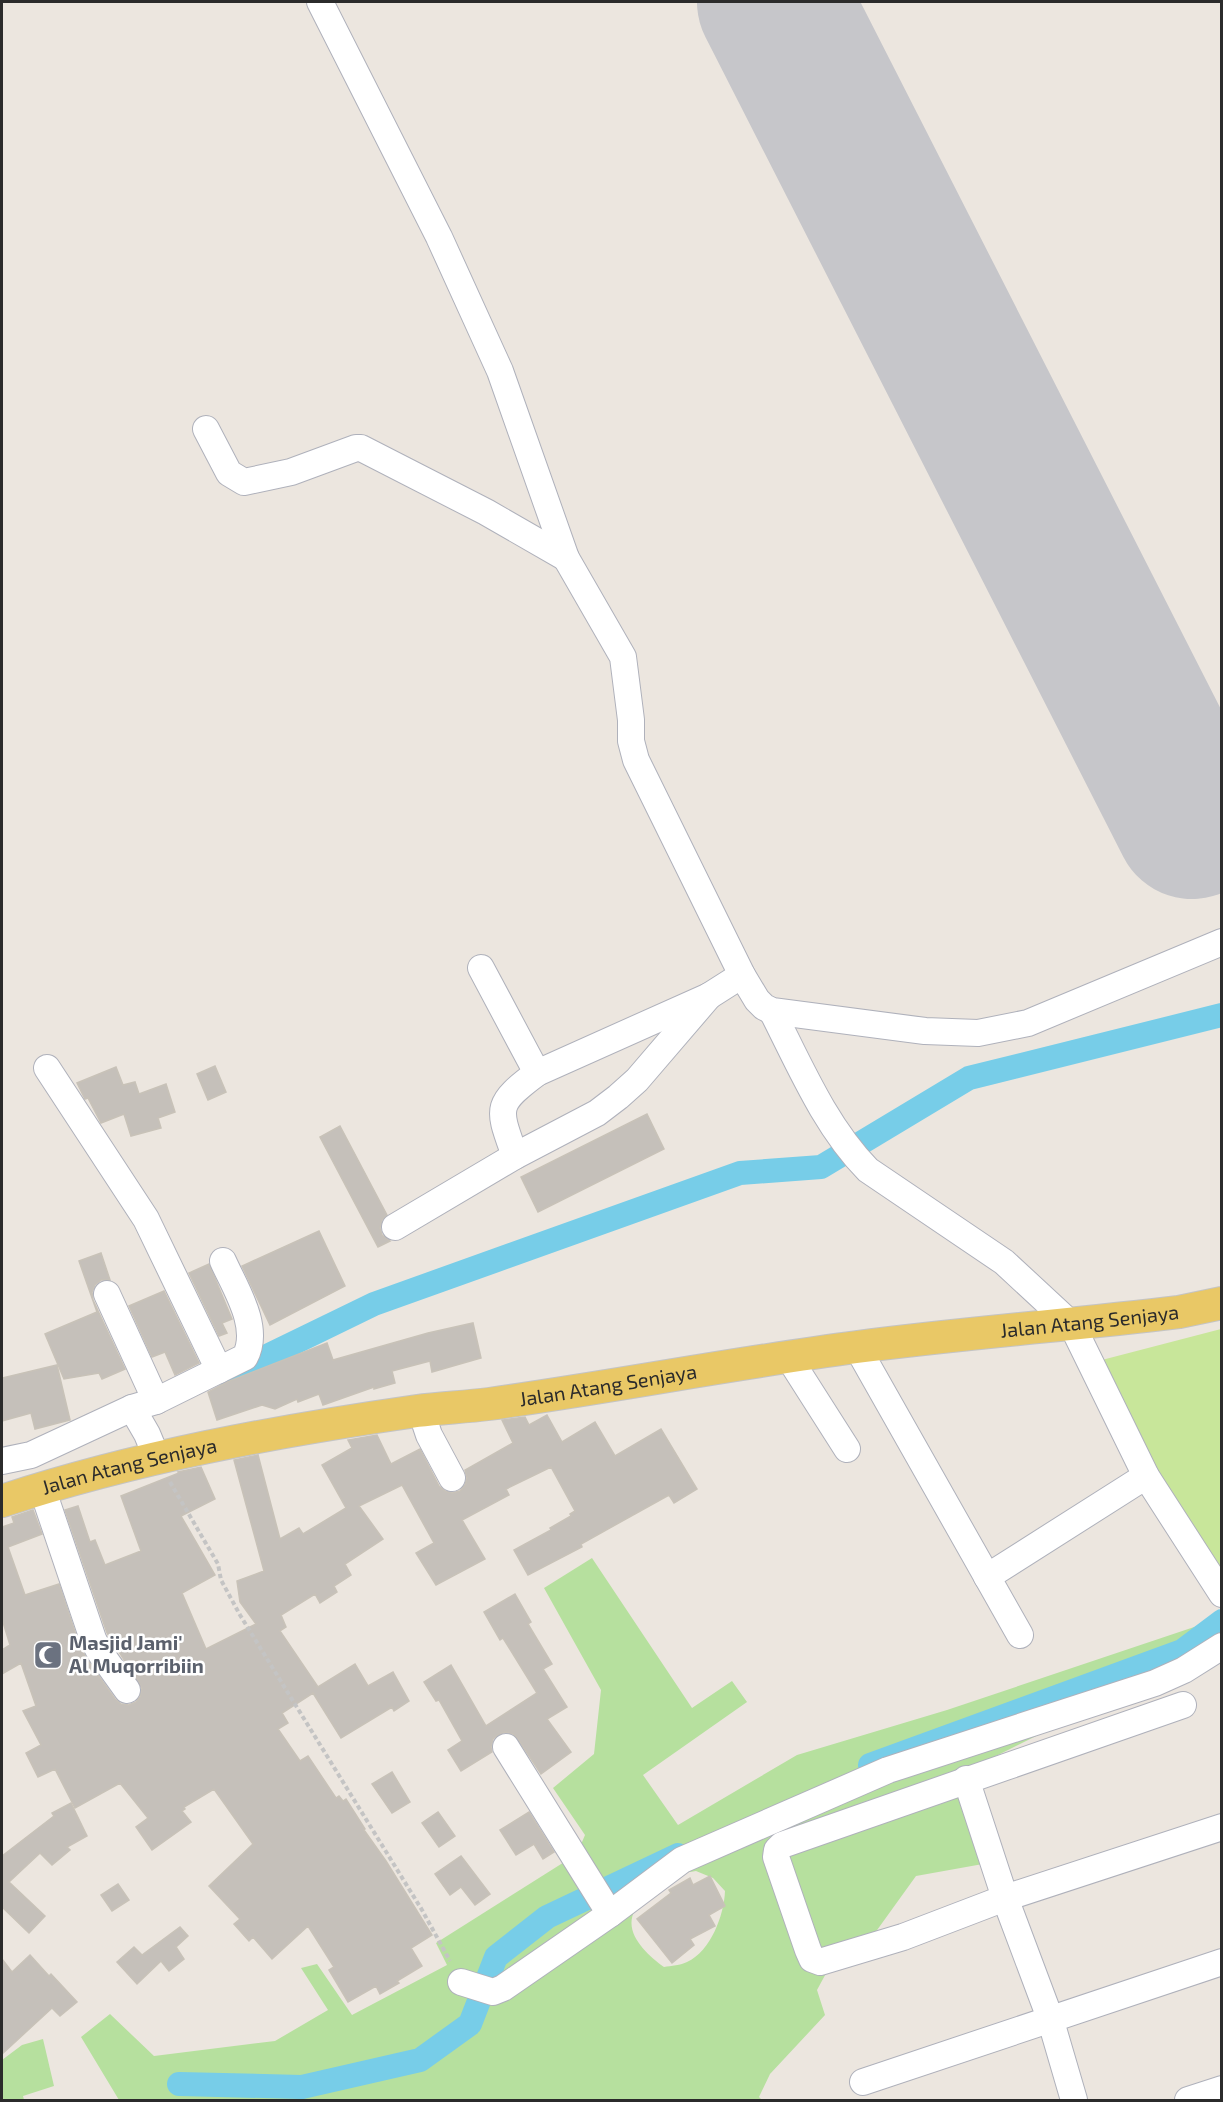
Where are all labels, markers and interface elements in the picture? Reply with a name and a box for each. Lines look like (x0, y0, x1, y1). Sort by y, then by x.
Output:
street label: Jalan Atang Senjaya (999, 1299, 1180, 1342)
street label: Jalan Atang Senjaya (518, 1358, 698, 1411)
street label: Jalan Atang Senjaya (39, 1432, 219, 1499)
place label: Masjid Jami' Al Muqorribiin (69, 1630, 204, 1677)
mosque icon: Masjid Jami' Al Muqorribiin (32, 1639, 64, 1671)

